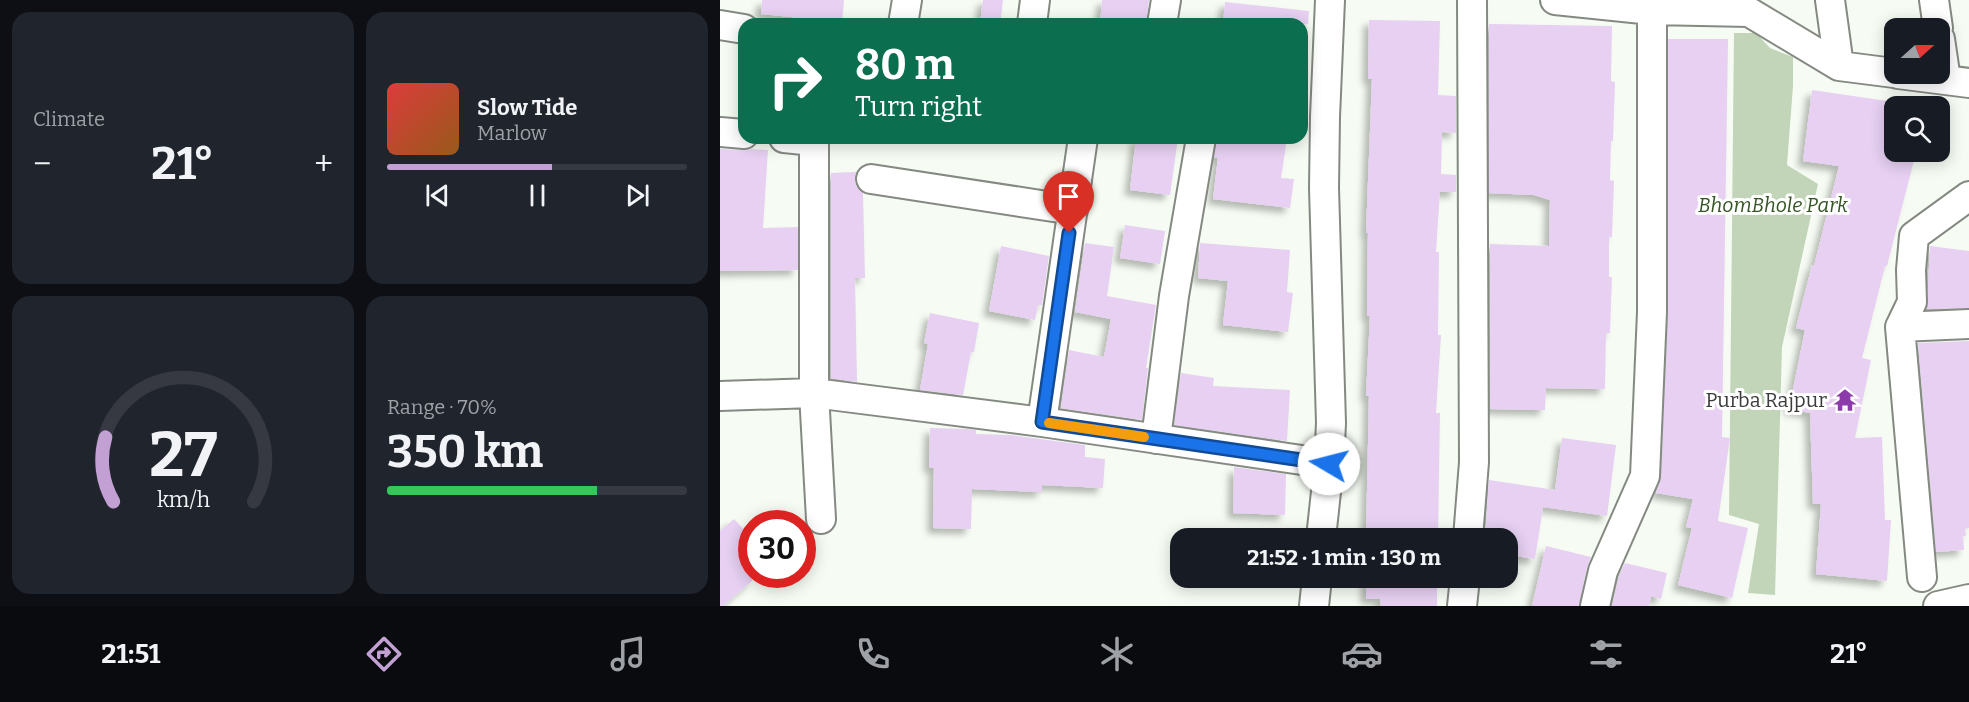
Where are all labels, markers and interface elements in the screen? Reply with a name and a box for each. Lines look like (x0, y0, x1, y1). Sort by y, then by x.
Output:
north arrow (1884, 18, 1950, 84)
map controls (1884, 18, 1950, 162)
text: 80 m (855, 40, 955, 90)
icon: right (756, 42, 834, 120)
text: Turn right (855, 91, 982, 123)
text: Slow Tide (477, 94, 577, 121)
button: search (1884, 96, 1950, 162)
text: Climate (33, 107, 105, 131)
text: Marlow (477, 121, 547, 145)
text: 21° (151, 137, 214, 191)
text: − (33, 144, 51, 184)
text: + (314, 144, 333, 184)
pin (1043, 171, 1094, 233)
icon: previous (421, 179, 454, 212)
icon: pause (521, 179, 554, 212)
icon: next (621, 179, 654, 212)
icon: arrive (1052, 180, 1085, 213)
park label: BhomBhole Park (1698, 193, 1848, 217)
temple icon: Purba Rajpur (1832, 387, 1858, 413)
place label: Purba Rajpur (1706, 388, 1827, 413)
text: Range · 70% (387, 395, 497, 419)
text: 27 (149, 418, 217, 493)
text: 350 km (387, 425, 543, 479)
position arrow (1297, 432, 1361, 496)
text: km/h (156, 487, 210, 513)
speed limit sign: 30 (738, 510, 816, 588)
text: 21:52 · 1 min · 130 m (1247, 544, 1441, 571)
icon: directions (363, 633, 405, 675)
icon: music (607, 633, 649, 675)
icon: phone (852, 633, 894, 675)
icon: climate (1096, 633, 1138, 675)
icon: car (1341, 633, 1383, 675)
icon: filters (1585, 633, 1627, 675)
text: 21:51 (101, 638, 160, 670)
text: 21° (1830, 638, 1868, 670)

